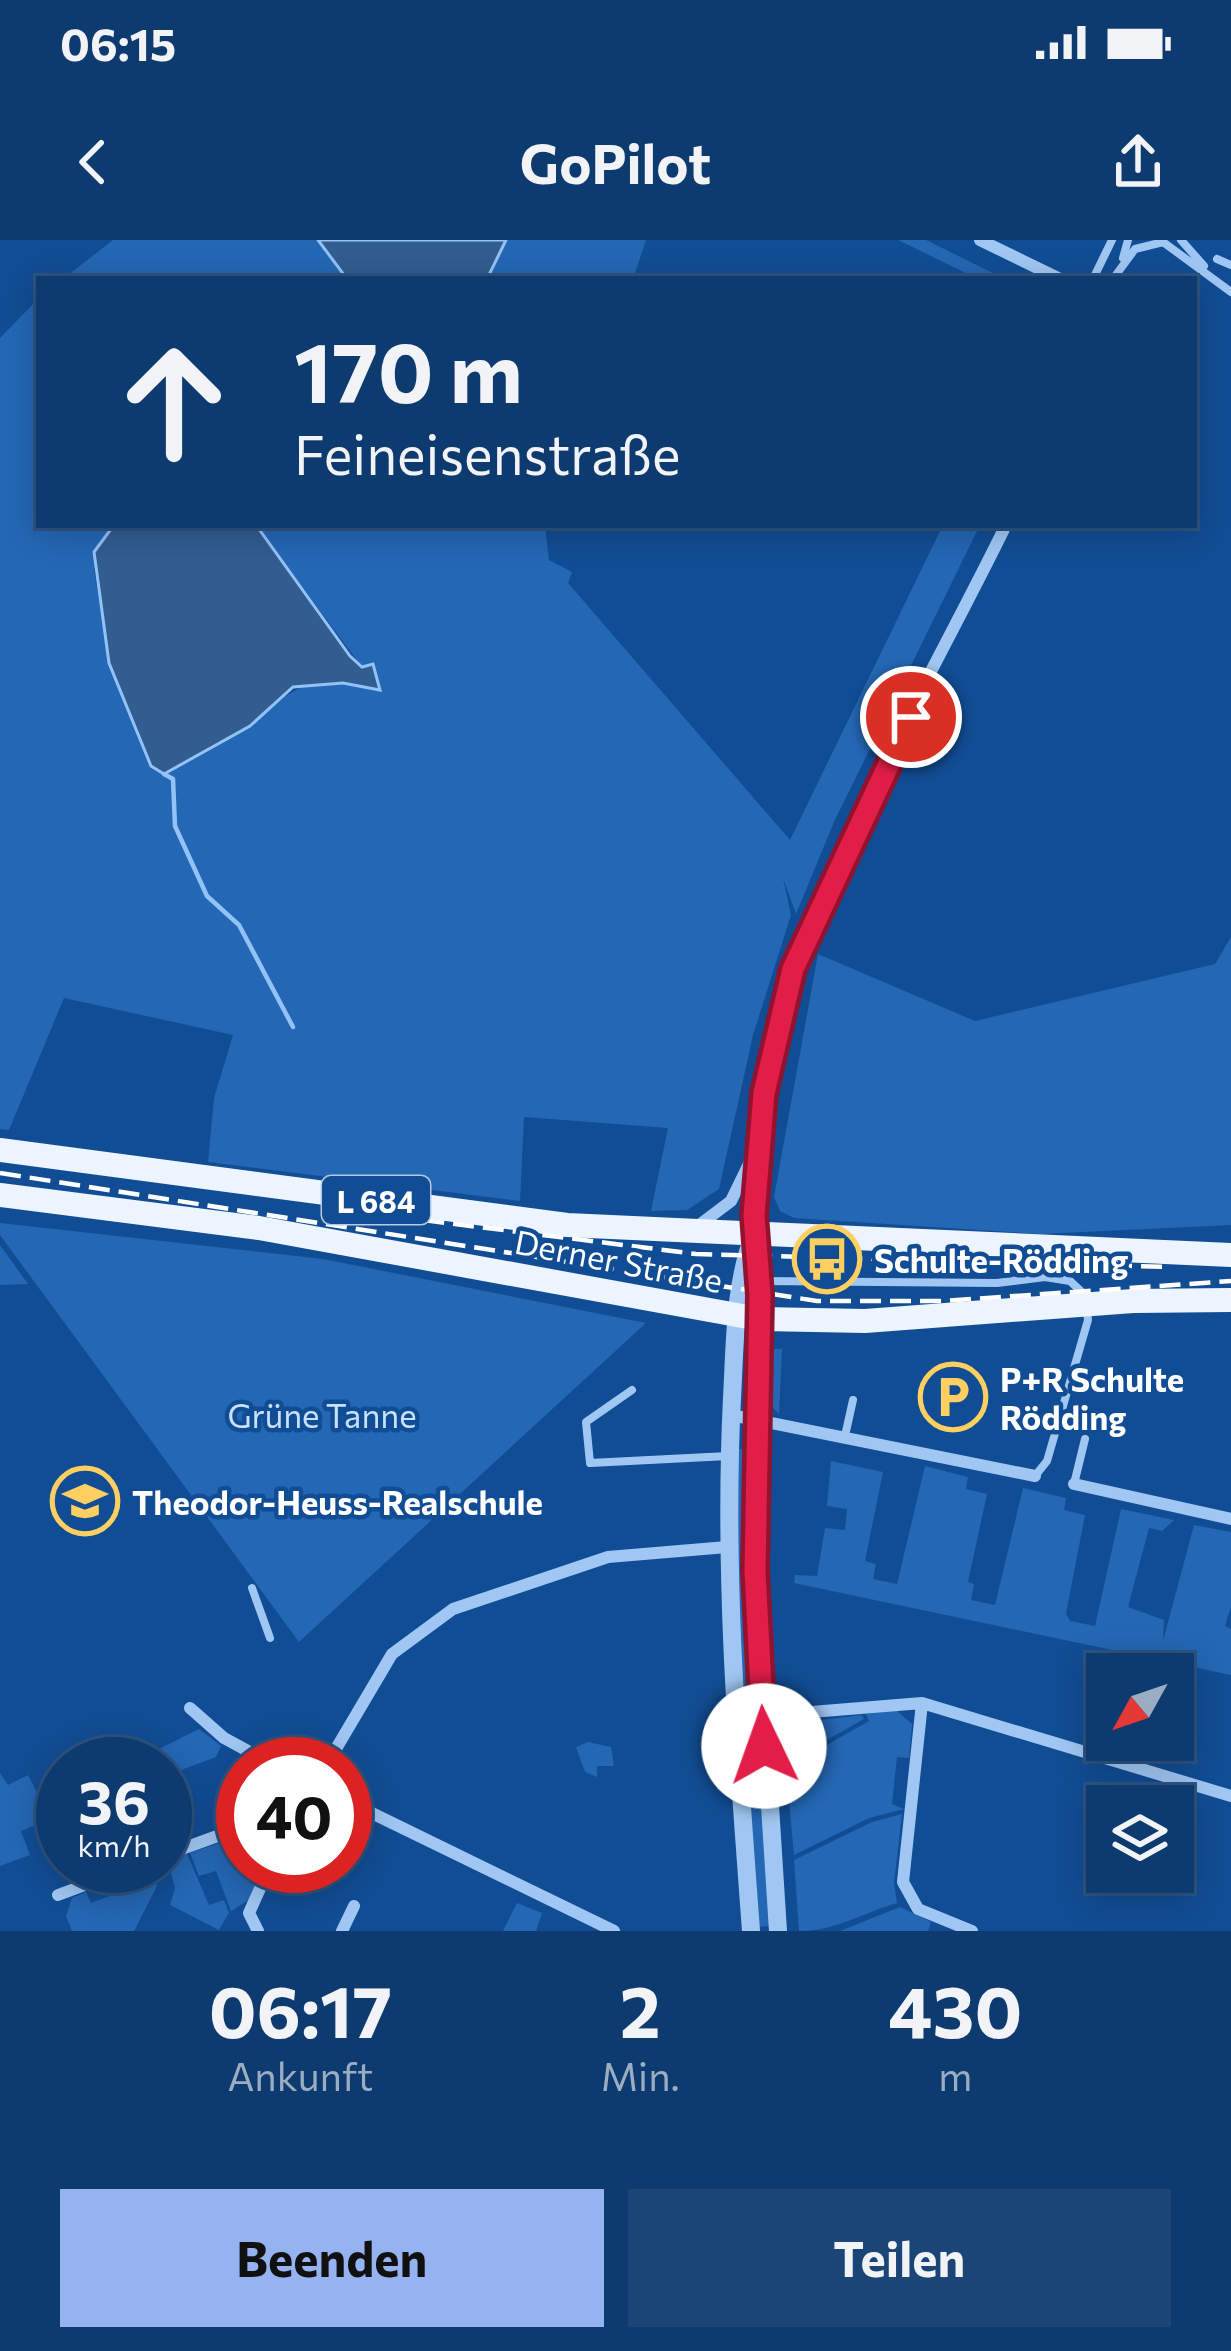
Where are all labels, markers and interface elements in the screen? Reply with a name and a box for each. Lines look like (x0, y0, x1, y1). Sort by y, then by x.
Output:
text: 06:15 (60, 15, 176, 70)
icon: back (60, 129, 126, 195)
text: GoPilot (520, 129, 711, 195)
icon: share (1105, 129, 1171, 195)
text: 170 m (294, 318, 523, 420)
icon: ahead (96, 324, 252, 480)
text: Feineisenstraße (294, 420, 681, 486)
pin (860, 666, 962, 768)
icon: arrive (878, 684, 944, 750)
road number: L 684 (322, 1176, 430, 1224)
street label: Derner Straße (512, 1220, 726, 1300)
bus stop icon: Schulte-Rödding (792, 1224, 862, 1294)
place label: Schulte-Rödding (874, 1239, 1128, 1280)
place label: P+R Schulte Rödding (1000, 1358, 1184, 1437)
parking icon: P+R Schulte Rödding (918, 1362, 988, 1432)
park label: Grüne Tanne (227, 1394, 417, 1435)
school or university icon: Theodor-Heuss-Realschule (50, 1466, 120, 1536)
place label: Theodor-Heuss-Realschule (132, 1481, 543, 1522)
north arrow (1086, 1653, 1194, 1761)
map controls (1086, 1653, 1194, 1893)
position arrow (701, 1683, 827, 1809)
speed limit sign: 40 (216, 1737, 372, 1893)
text: 36 (78, 1763, 150, 1836)
button: layers (1086, 1785, 1194, 1893)
text: km/h (78, 1826, 150, 1863)
text: 06:17 (209, 1965, 392, 2053)
text: 2 (620, 1965, 661, 2053)
text: 430 (888, 1965, 1022, 2053)
text: Ankunft (227, 2051, 373, 2099)
text: Min. (601, 2051, 680, 2099)
text: m (938, 2051, 972, 2099)
button: Beenden (60, 2189, 604, 2327)
button: Teilen (628, 2189, 1171, 2327)

